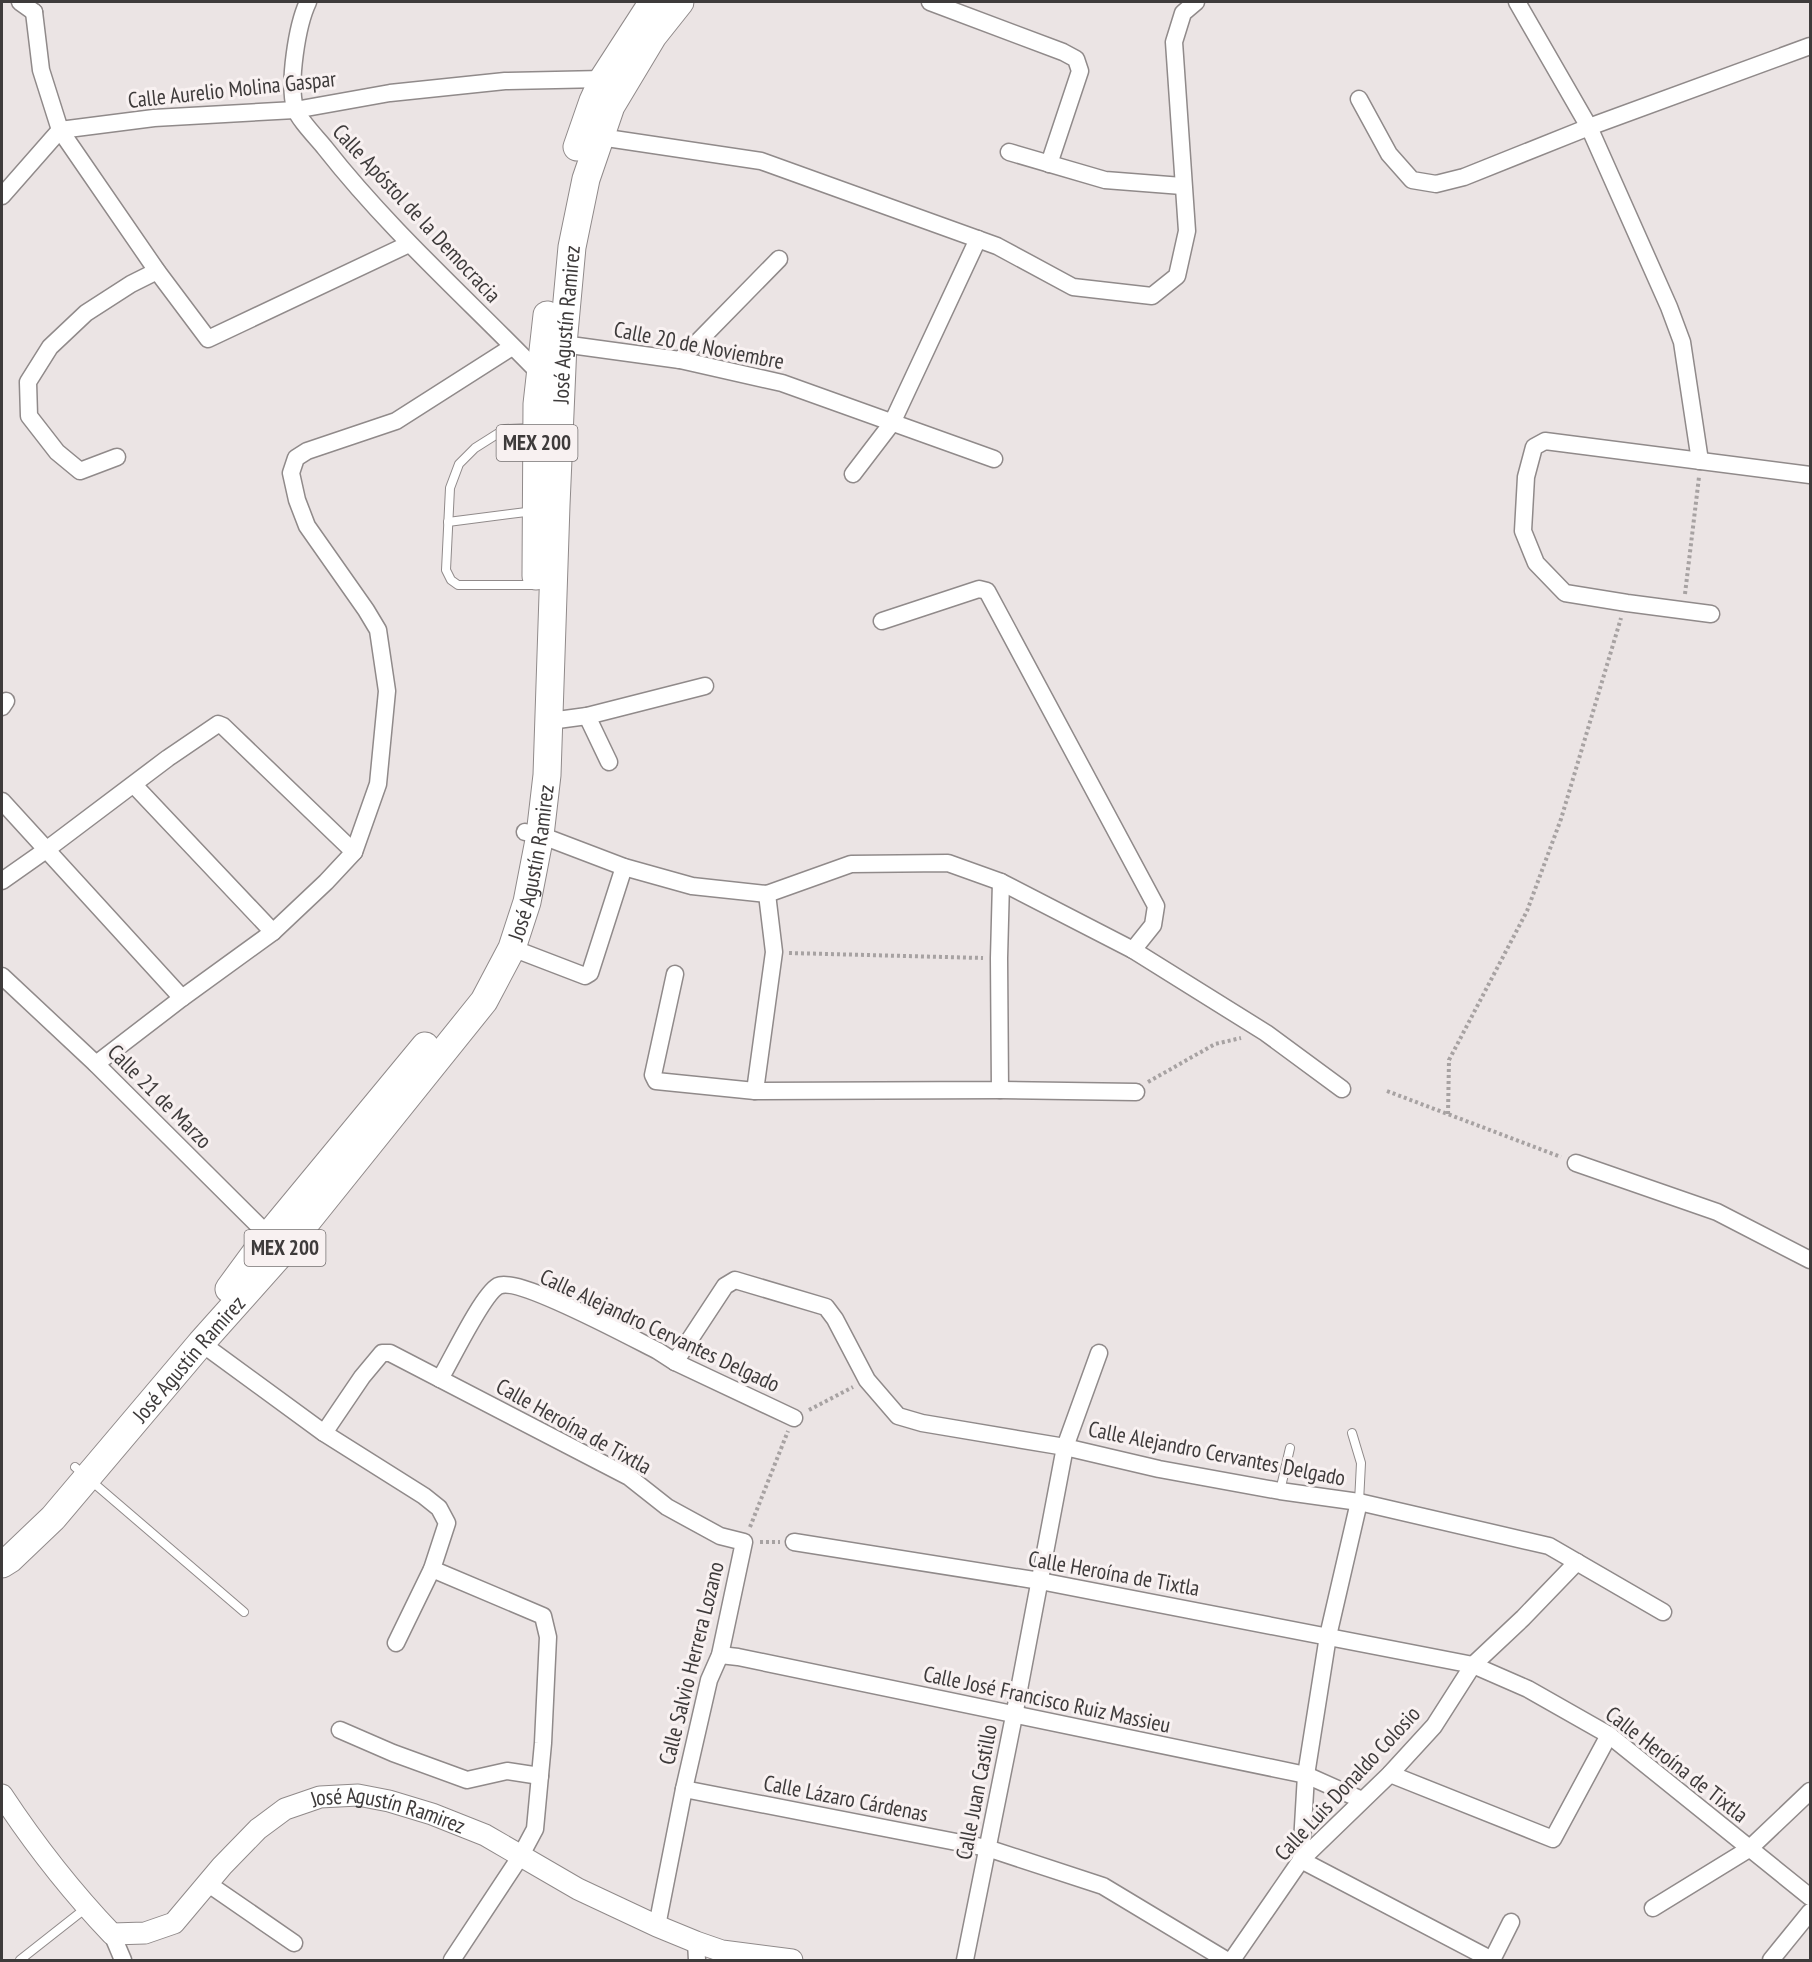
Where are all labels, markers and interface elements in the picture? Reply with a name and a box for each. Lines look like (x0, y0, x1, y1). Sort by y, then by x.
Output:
street label: Calle Aurelio Molina Gaspar (127, 64, 337, 114)
street label: Calle Apóstol de la Democracia (327, 118, 507, 308)
street label: José Agustín Ramirez (546, 244, 586, 405)
street label: Calle 20 de Noviembre (611, 315, 787, 375)
road number: MEX 200 (496, 425, 578, 461)
street label: José Agustín Ramirez (501, 783, 560, 945)
street label: Calle 21 de Marzo (102, 1038, 218, 1154)
road number: MEX 200 (244, 1230, 326, 1266)
street label: Calle Alejandro Cervantes Delgado (536, 1262, 784, 1398)
street label: José Agustín Ramirez (125, 1289, 251, 1429)
street label: Calle Heroína de Tixtla (491, 1372, 657, 1480)
street label: Calle Alejandro Cervantes Delgado (1086, 1414, 1348, 1492)
street label: Calle Heroína de Tixtla (1026, 1544, 1202, 1602)
street label: Calle Salvio Herrera Lozano (652, 1559, 730, 1767)
street label: Calle José Francisco Ruiz Massieu (921, 1659, 1173, 1739)
street label: Calle Luis Donaldo Colosio (1268, 1700, 1426, 1866)
street label: Calle Heroína de Tixtla (1600, 1700, 1754, 1828)
street label: Calle Juan Castillo (949, 1722, 1003, 1862)
street label: Calle Lázaro Cárdenas (761, 1768, 931, 1828)
street label: José Agustín Ramirez (306, 1781, 470, 1840)

